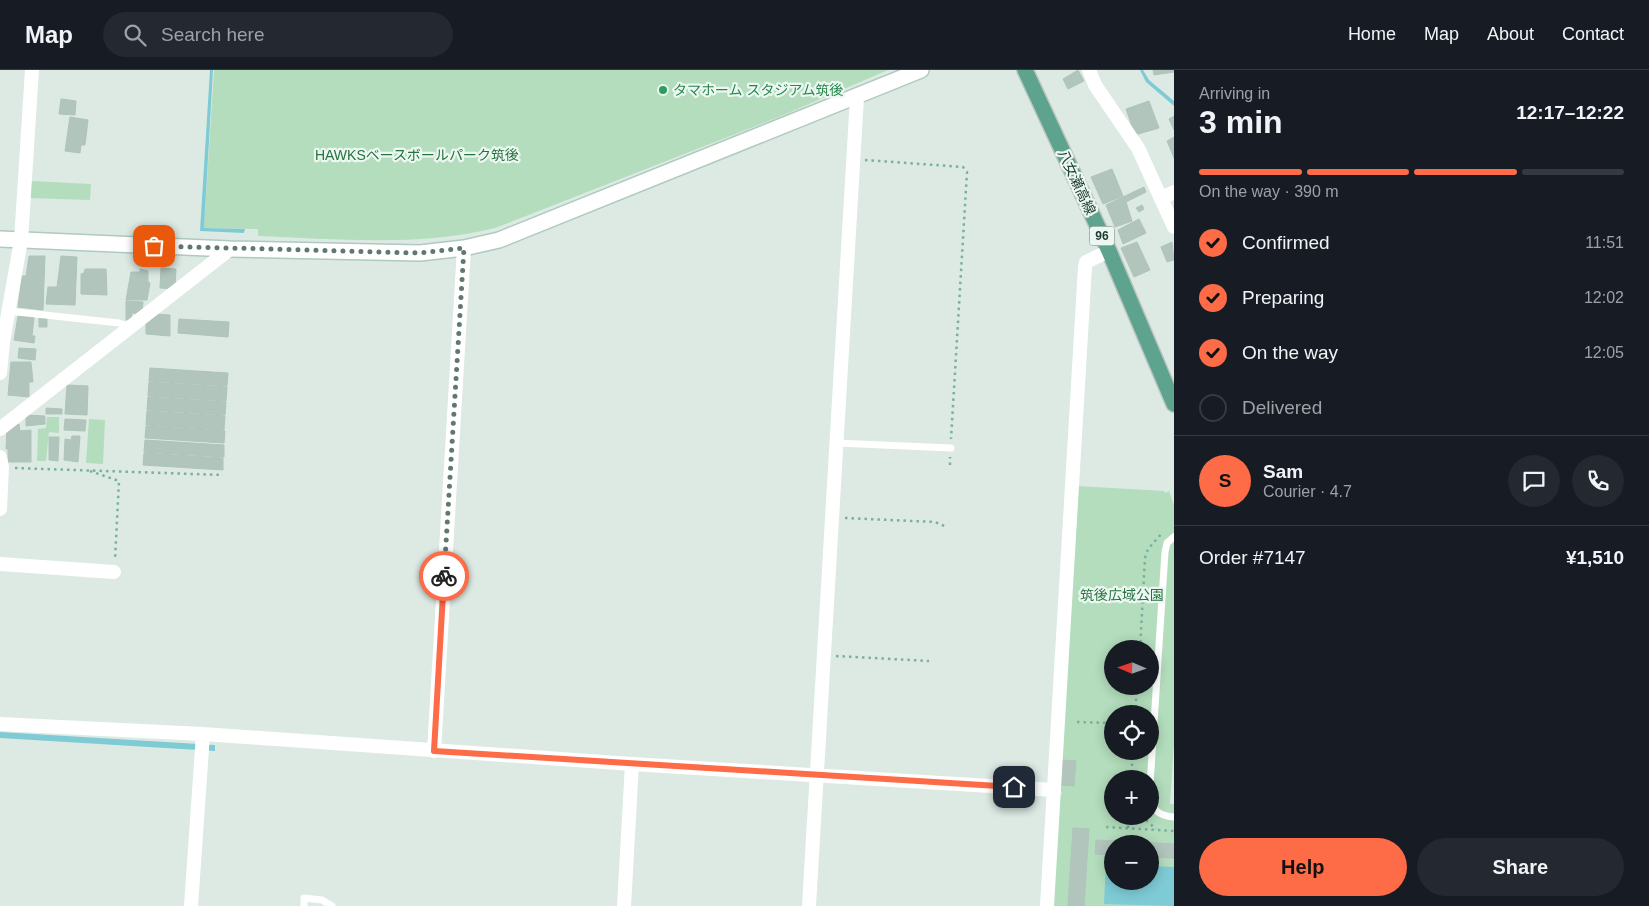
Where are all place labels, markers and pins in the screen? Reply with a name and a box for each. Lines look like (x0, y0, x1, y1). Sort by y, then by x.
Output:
place label: タマホーム スタジアム筑後 (673, 82, 844, 98)
marker: タマホーム スタジアム筑後 (657, 84, 669, 96)
pin (133, 225, 175, 267)
pin (993, 766, 1035, 808)

